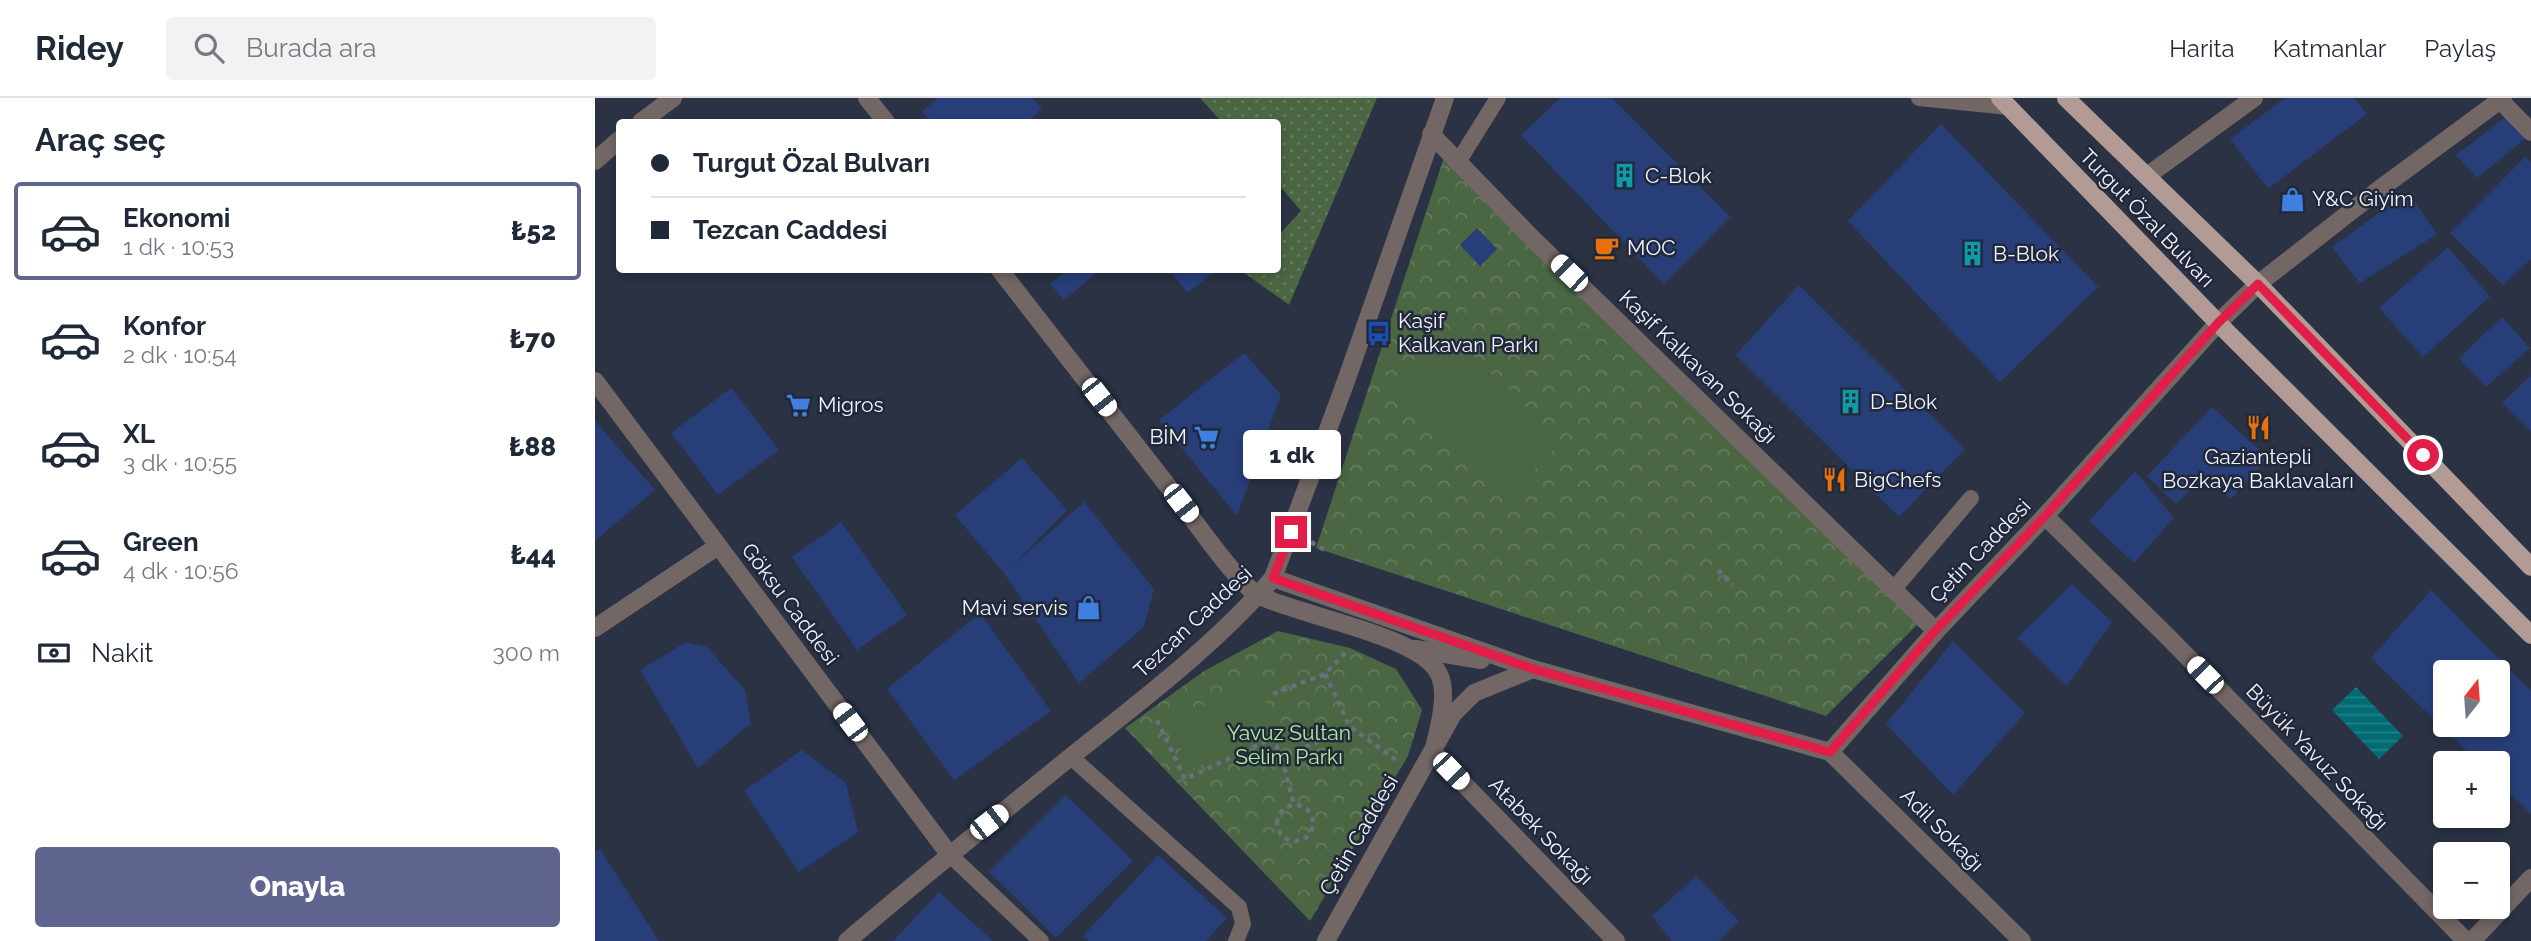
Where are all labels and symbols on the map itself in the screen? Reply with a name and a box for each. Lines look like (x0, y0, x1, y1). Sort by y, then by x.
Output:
street label: Turgut Özal Bulvarı (2075, 143, 2220, 292)
building icon: C-Blok (1611, 162, 1639, 190)
place label: C-Blok (1645, 163, 1712, 188)
shop icon: Y&C Giyim (2278, 185, 2306, 213)
place label: Y&C Giyim (2312, 186, 2414, 211)
cafe icon: MOC (1593, 234, 1621, 262)
place label: MOC (1627, 235, 1676, 260)
building icon: B-Blok (1959, 240, 1987, 268)
place label: B-Blok (1993, 241, 2059, 266)
car (1547, 251, 1592, 295)
street label: Kaşif Kalkavan Sokağı (1614, 285, 1782, 448)
place label: Kaşif Kalkavan Parkı (1398, 308, 1538, 357)
bus stop icon: Kaşif Kalkavan Parkı (1364, 319, 1392, 347)
car (1078, 374, 1121, 420)
building icon: D-Blok (1836, 388, 1864, 416)
place label: D-Blok (1870, 389, 1937, 414)
supermarket icon: Migros (784, 391, 812, 419)
place label: Migros (818, 392, 884, 417)
restaurant icon: Gaziantepli Bozkaya Baklavaları (2244, 414, 2272, 442)
supermarket icon: BİM (1193, 423, 1221, 451)
place label: BİM (1149, 424, 1187, 449)
callout: 1 dk (1242, 430, 1340, 480)
route start (2407, 439, 2439, 471)
place label: Gaziantepli Bozkaya Baklavaları (2162, 444, 2354, 493)
restaurant icon: BigChefs (1820, 466, 1848, 494)
place label: BigChefs (1854, 467, 1941, 492)
car (1160, 480, 1203, 526)
street label: Çetin Caddesi (1924, 493, 2035, 608)
route end (1275, 516, 1307, 548)
street label: Göksu Caddesi (737, 538, 844, 669)
street label: Tezcan Caddesi (1128, 561, 1257, 683)
shop icon: Mavi servis (1074, 594, 1102, 622)
place label: Mavi servis (962, 595, 1068, 620)
car (2183, 653, 2228, 697)
north arrow (2433, 660, 2509, 737)
street label: Büyük Yavuz Sokağı (2241, 678, 2394, 835)
car (829, 699, 872, 745)
park label: Yavuz Sultan Selim Parkı (1227, 720, 1351, 769)
car (1429, 749, 1474, 793)
street label: Çetin Caddesi (1314, 770, 1403, 899)
street label: Atabek Sokağı (1484, 772, 1599, 889)
street label: Adil Sokağı (1896, 783, 1989, 876)
car (966, 801, 1013, 843)

